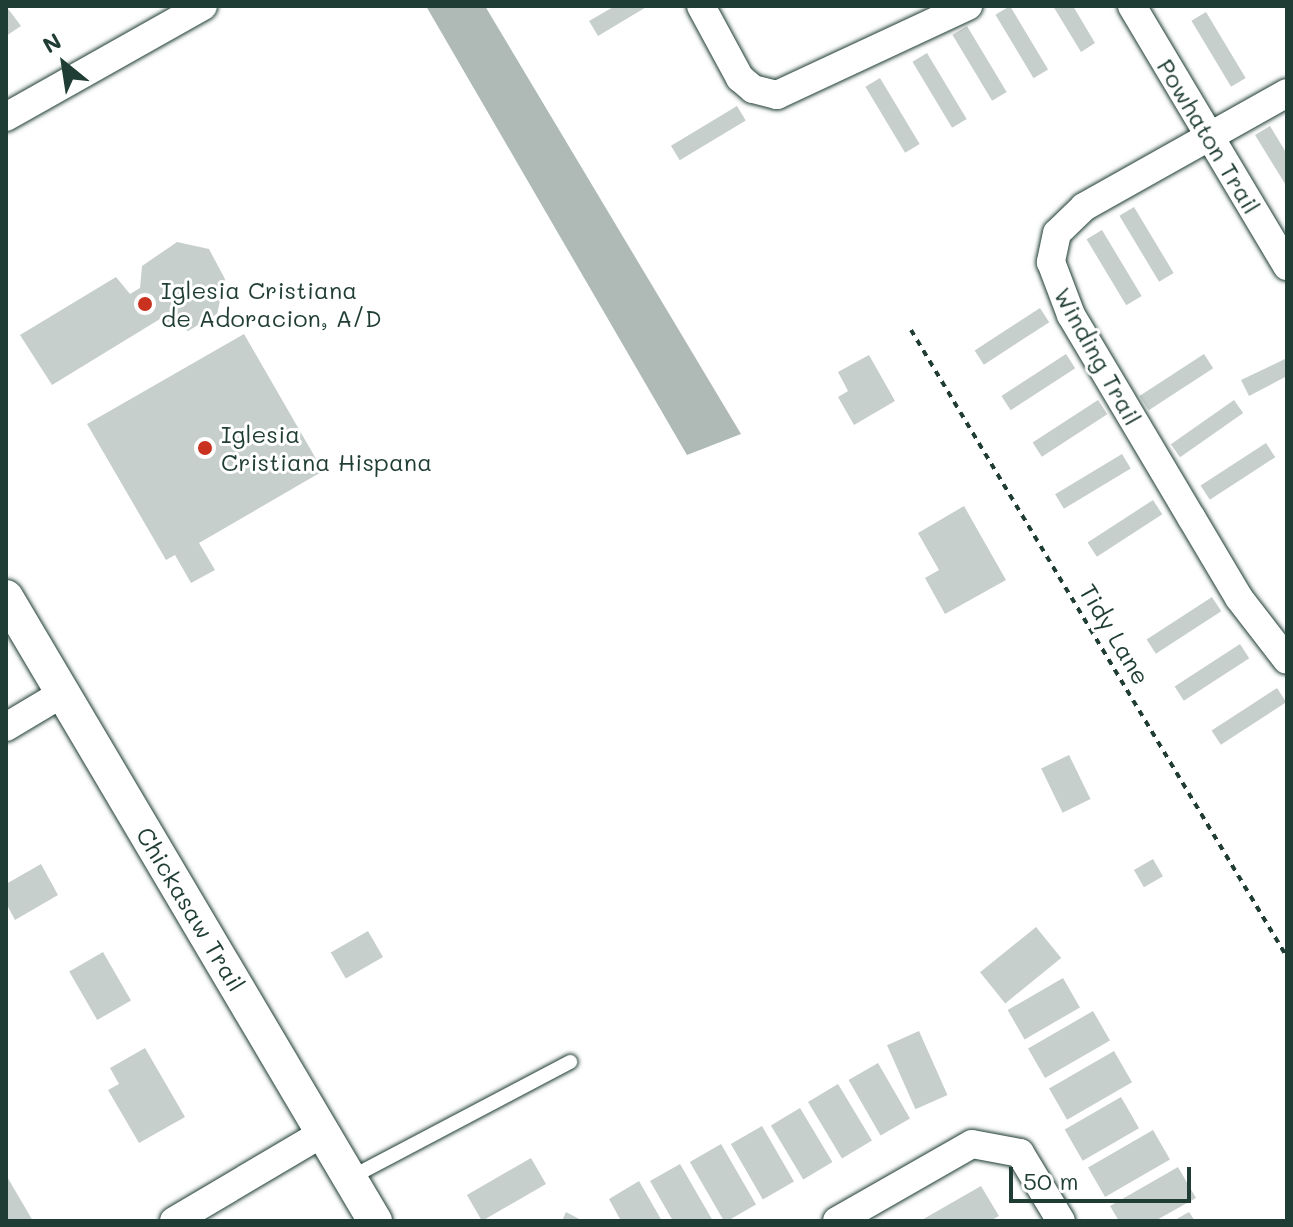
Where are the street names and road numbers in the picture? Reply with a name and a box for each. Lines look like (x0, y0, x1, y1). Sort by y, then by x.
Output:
street label: Powhaton Trail (1151, 53, 1267, 219)
street label: Winding Trail (1048, 282, 1148, 430)
street label: Tidy Lane (1074, 579, 1156, 689)
street label: Chickasaw Trail (131, 822, 251, 996)

